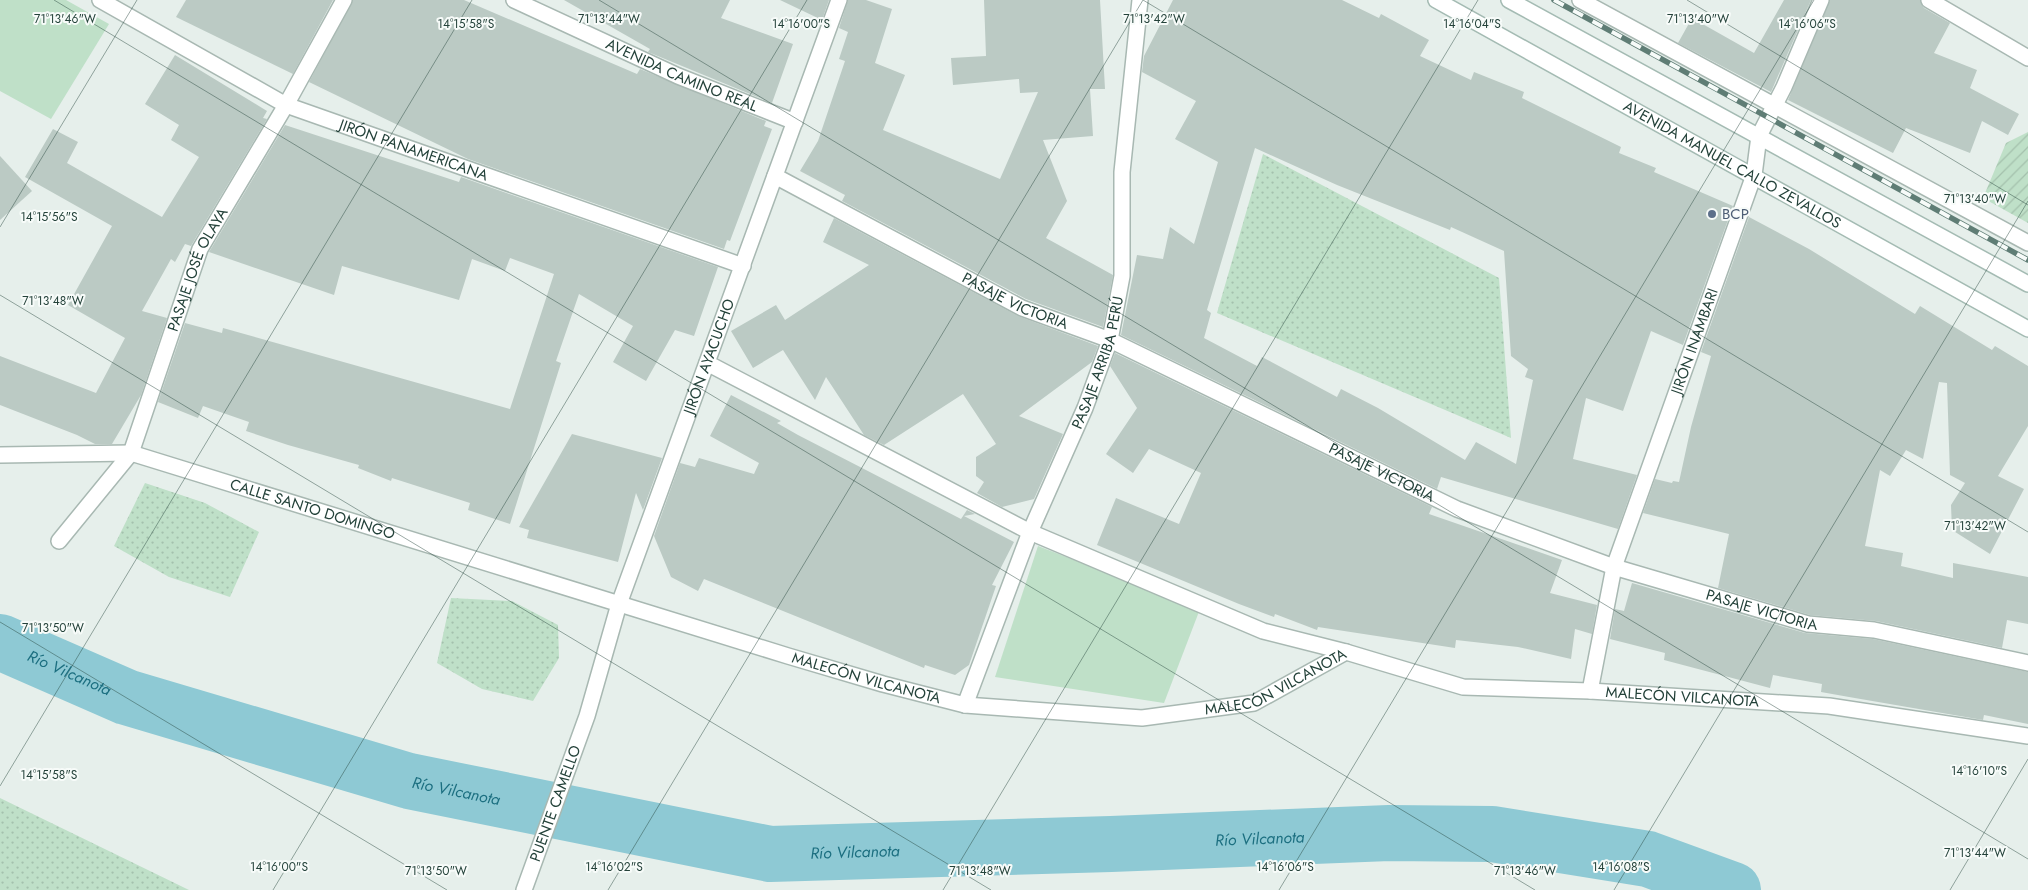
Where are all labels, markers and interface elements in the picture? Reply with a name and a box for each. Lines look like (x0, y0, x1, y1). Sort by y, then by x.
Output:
text: 71°13'46"W (34, 10, 96, 28)
text: 71°13'44"W (578, 10, 640, 28)
text: 71°13'42"W (1123, 10, 1185, 28)
text: 71°13'40"W (1667, 10, 1729, 28)
text: 14°15'58"S (438, 15, 495, 33)
text: 14°16'00"S (772, 15, 830, 33)
text: 14°16'04"S (1443, 15, 1501, 33)
text: 14°16'06"S (1778, 15, 1836, 33)
street label: AVENIDA CAMINO REAL (602, 33, 761, 117)
street label: AVENIDA MANUEL CALLO ZEVALLOS (1619, 95, 1845, 234)
street label: JIRÓN PANAMERICANA (334, 113, 491, 186)
text: 71°13'40"W (1944, 190, 2006, 208)
street label: PASAJE JOSÉ OLAYA (162, 203, 233, 334)
place label: BCP (1722, 203, 1749, 225)
text: 14°15'56"S (20, 208, 78, 226)
marker: BCP (1706, 208, 1718, 220)
street label: PASAJE VICTORIA (958, 267, 1071, 335)
street label: JIRÓN INAMBARI (1665, 285, 1724, 399)
text: 71°13'48"W (22, 292, 84, 310)
street label: PASAJE ARRIBA PERÚ (1066, 294, 1129, 432)
street label: JIRÓN AYACUCHO (677, 295, 740, 419)
street label: PASAJE VICTORIA (1325, 437, 1438, 508)
street label: CALLE SANTO DOMINGO (227, 473, 398, 545)
text: 71°13'42"W (1944, 517, 2006, 535)
street label: PASAJE VICTORIA (1703, 584, 1818, 636)
text: 71°13'50"W (22, 619, 84, 637)
street label: MALECÓN VILCANOTA (1203, 643, 1350, 720)
water label: Río Vilcanota (24, 644, 115, 701)
street label: MALECÓN VILCANOTA (789, 647, 943, 709)
street label: MALECÓN VILCANOTA (1605, 681, 1760, 713)
street label: PUENTE CAMELLO (524, 742, 587, 865)
text: 14°16'10"S (1951, 762, 2008, 780)
text: 14°15'58"S (21, 766, 78, 784)
water label: Río Vilcanota (410, 770, 503, 811)
water label: Río Vilcanota (1215, 825, 1305, 851)
water label: Río Vilcanota (810, 839, 900, 864)
text: 71°13'44"W (1944, 844, 2006, 862)
text: 14°16'00"S (250, 858, 308, 876)
text: 14°16'02"S (585, 858, 643, 876)
text: 14°16'06"S (1256, 858, 1314, 876)
text: 14°16'08"S (1592, 858, 1650, 876)
text: 71°13'50"W (405, 862, 467, 880)
text: 71°13'48"W (949, 862, 1011, 880)
text: 71°13'46"W (1494, 862, 1556, 880)

